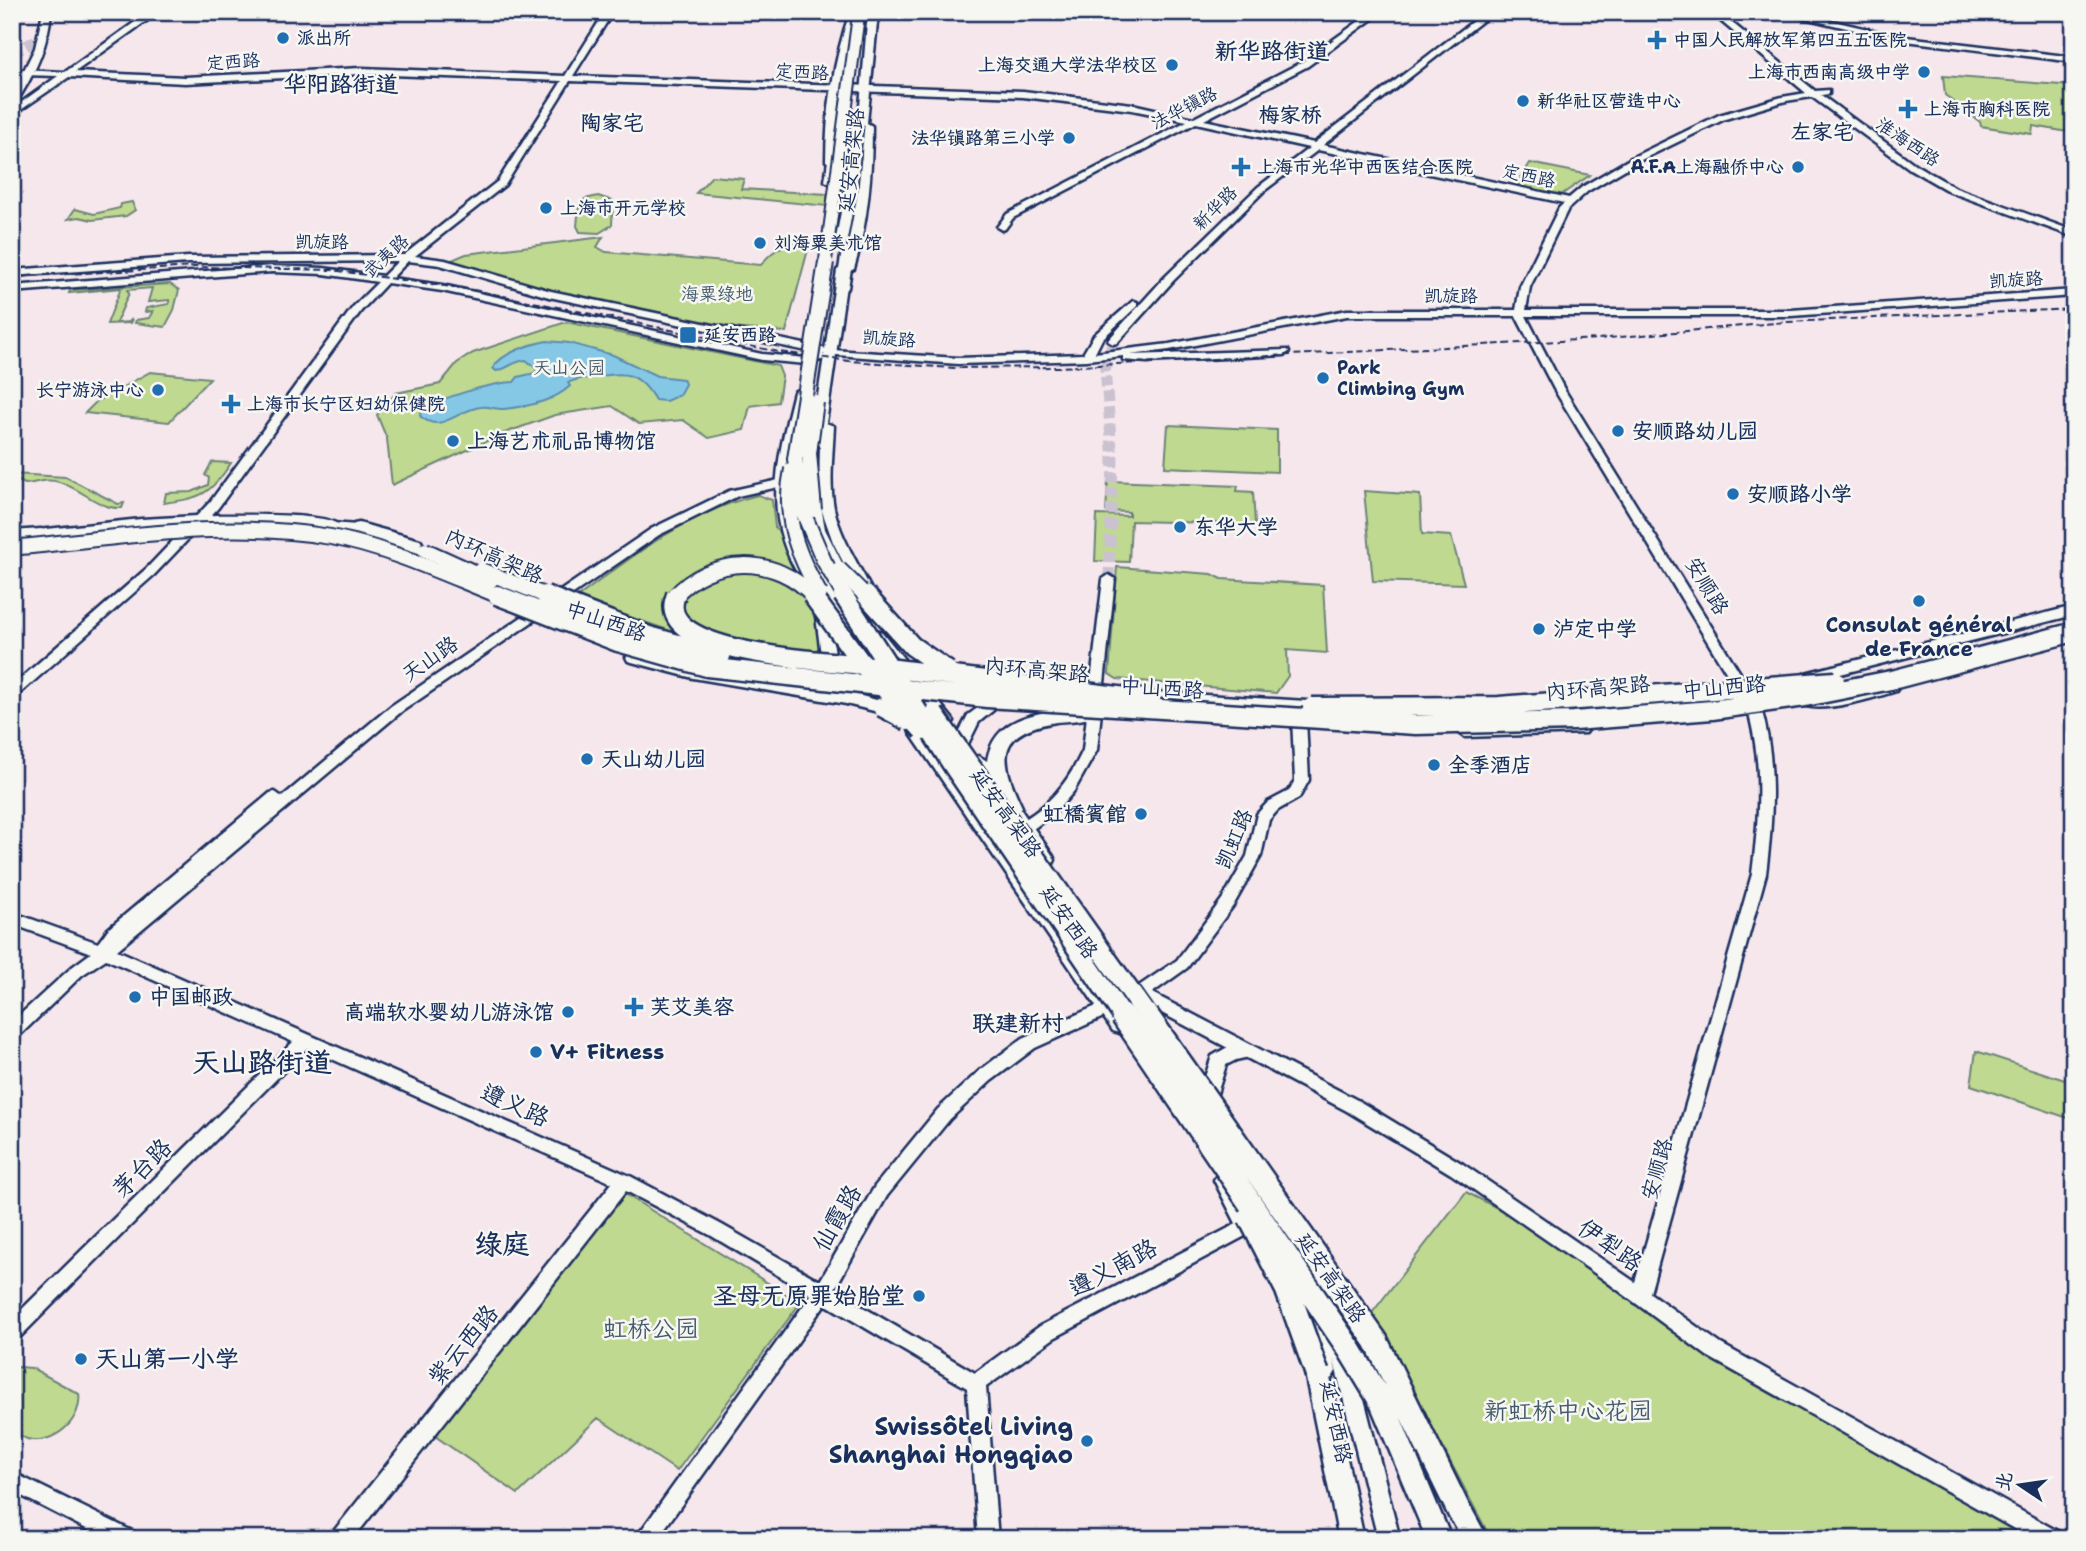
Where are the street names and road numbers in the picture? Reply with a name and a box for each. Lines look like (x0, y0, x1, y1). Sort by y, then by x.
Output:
street label: 定西路 (205, 48, 261, 76)
street label: 定西路 (774, 59, 830, 85)
street label: 法华镇路 (1146, 81, 1222, 135)
street label: 延安高架路 (832, 106, 870, 214)
street label: 淮海西路 (1871, 112, 1945, 172)
street label: 定西路 (1500, 159, 1558, 193)
street label: 新华路 (1187, 180, 1243, 236)
street label: 武夷路 (358, 229, 414, 283)
street label: 凯旋路 (295, 230, 349, 254)
street label: 凯旋路 (1988, 266, 2044, 294)
street label: 凯旋路 (1424, 284, 1478, 308)
street label: 凯旋路 (861, 325, 917, 353)
street label: 内环高架路 (440, 522, 548, 590)
street label: 安顺路 (1679, 552, 1735, 620)
street label: 中山西路 (562, 594, 650, 648)
street label: 天山路 (396, 629, 464, 689)
street label: 内环高架路 (983, 651, 1091, 689)
street label: 内环高架路 (1544, 669, 1652, 707)
street label: 中山西路 (1681, 669, 1767, 705)
street label: 中山西路 (1119, 671, 1205, 705)
street label: 延安高架路 (964, 762, 1048, 864)
street label: 凯虹路 (1209, 805, 1259, 873)
street label: 延安西路 (1033, 880, 1105, 964)
street label: 遵义路 (476, 1076, 554, 1134)
street label: 茅台路 (105, 1131, 179, 1205)
street label: 安顺路 (1635, 1135, 1679, 1203)
street label: 仙霞路 (805, 1179, 869, 1257)
street label: 伊犁路 (1571, 1211, 1649, 1279)
street label: 延安高架路 (1289, 1227, 1373, 1329)
street label: 遵义南路 (1063, 1231, 1163, 1305)
street label: 紫云西路 (420, 1298, 506, 1392)
street label: 延安西路 (1314, 1378, 1358, 1466)

